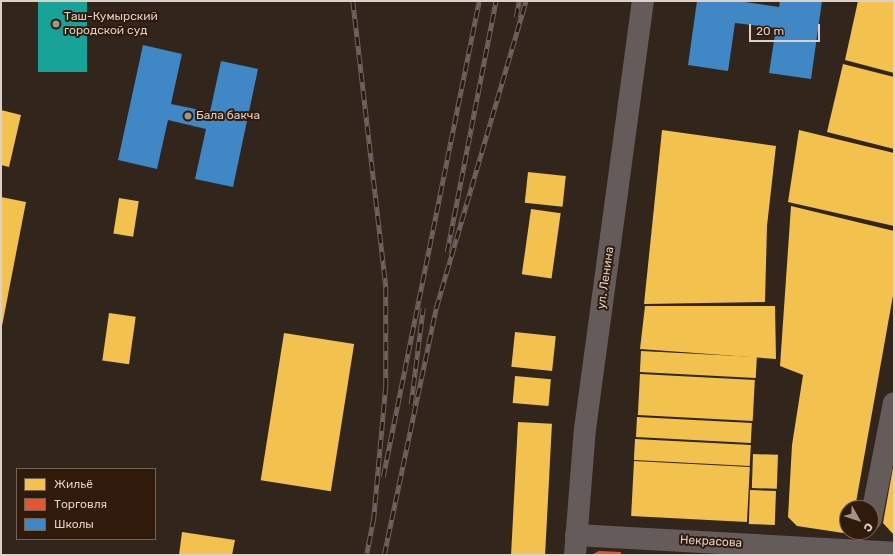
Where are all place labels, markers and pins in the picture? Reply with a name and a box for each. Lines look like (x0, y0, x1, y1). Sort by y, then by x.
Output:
place label: Таш-Кумырский городской суд (64, 10, 158, 38)
marker: Таш-Кумырский городской суд (51, 19, 61, 29)
place label: Бала бакча (196, 109, 260, 123)
marker: Бала бакча (183, 111, 193, 121)

